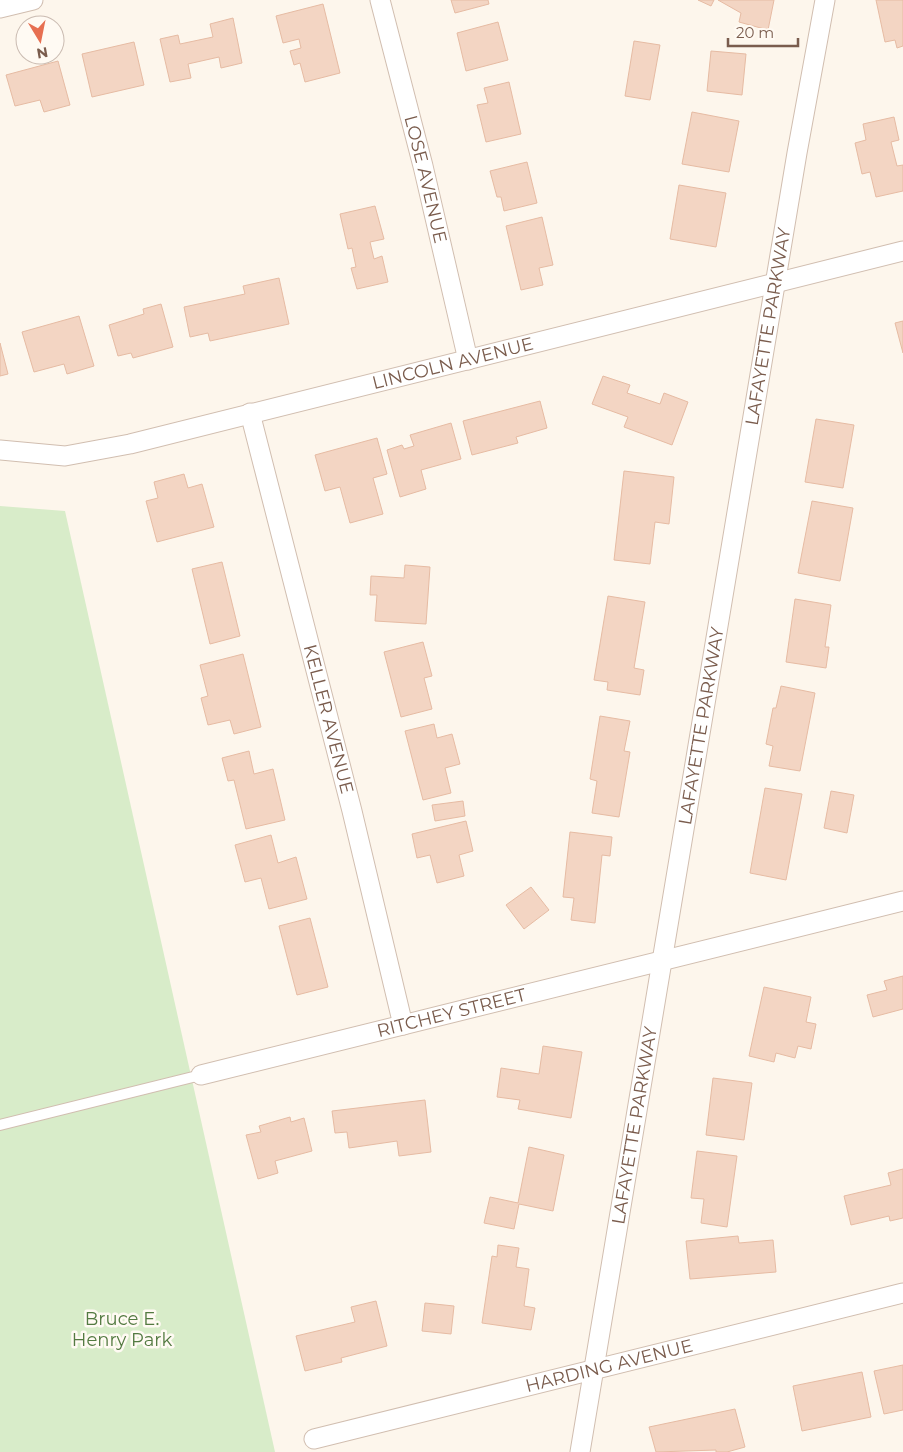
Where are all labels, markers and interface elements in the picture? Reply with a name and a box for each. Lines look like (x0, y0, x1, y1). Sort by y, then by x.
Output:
north arrow (15, 15, 65, 65)
scale bar (728, 15, 798, 47)
text: 20 m (736, 23, 774, 42)
text: N (35, 43, 49, 63)
street label: LOSE AVENUE (399, 113, 452, 245)
street label: LAFAYETTE PARKWAY (741, 225, 795, 427)
street label: LINCOLN AVENUE (370, 333, 536, 394)
street label: LAFAYETTE PARKWAY (674, 625, 729, 827)
street label: KELLER AVENUE (299, 642, 358, 796)
street label: RITCHEY STREET (375, 984, 529, 1042)
street label: LAFAYETTE PARKWAY (607, 1024, 662, 1226)
park label: Bruce E. Henry Park (72, 1308, 172, 1351)
street label: HARDING AVENUE (523, 1335, 695, 1397)

